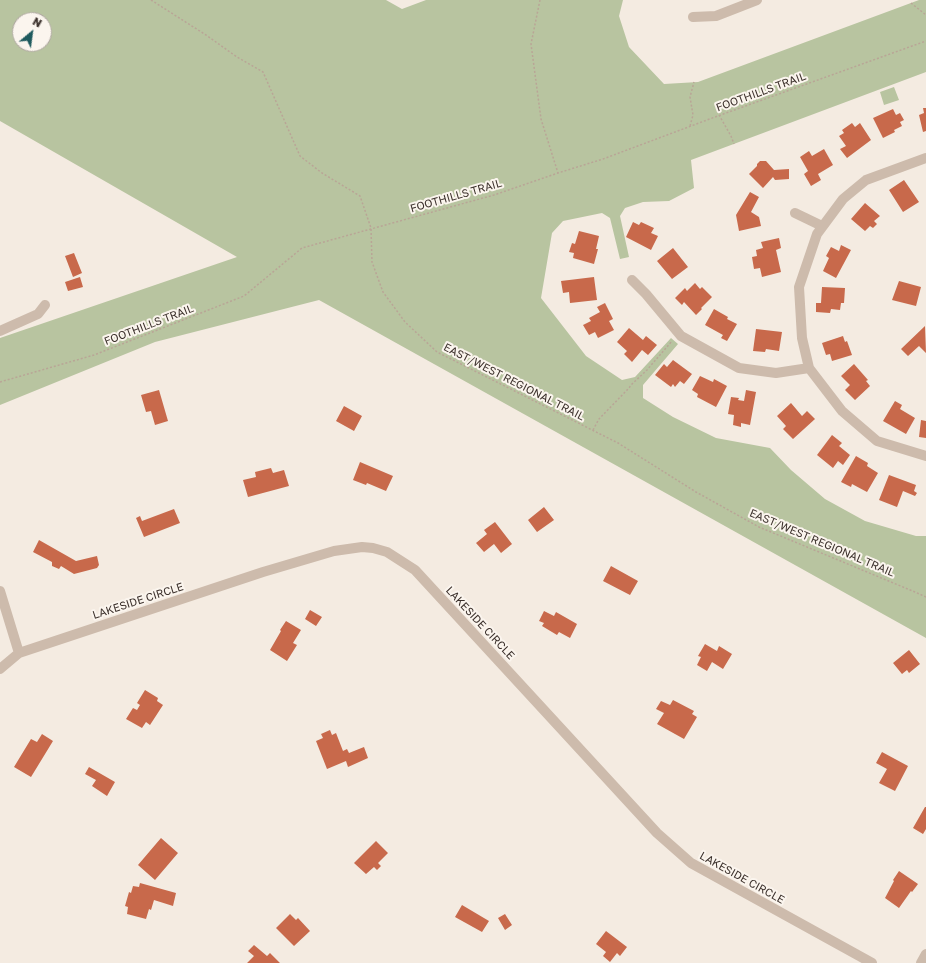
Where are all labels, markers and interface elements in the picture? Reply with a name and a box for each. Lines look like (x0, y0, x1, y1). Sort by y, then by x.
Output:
north arrow (12, 12, 52, 52)
text: N (31, 14, 44, 30)
street label: FOOTHILLS TRAIL (714, 70, 808, 114)
street label: FOOTHILLS TRAIL (409, 177, 503, 215)
street label: FOOTHILLS TRAIL (102, 302, 196, 348)
street label: EAST/WEST REGIONAL TRAIL (441, 341, 587, 423)
street label: EAST/WEST REGIONAL TRAIL (747, 506, 897, 580)
street label: LAKESIDE CIRCLE (91, 580, 185, 622)
street label: LAKESIDE CIRCLE (443, 584, 517, 662)
street label: LAKESIDE CIRCLE (697, 849, 787, 907)

